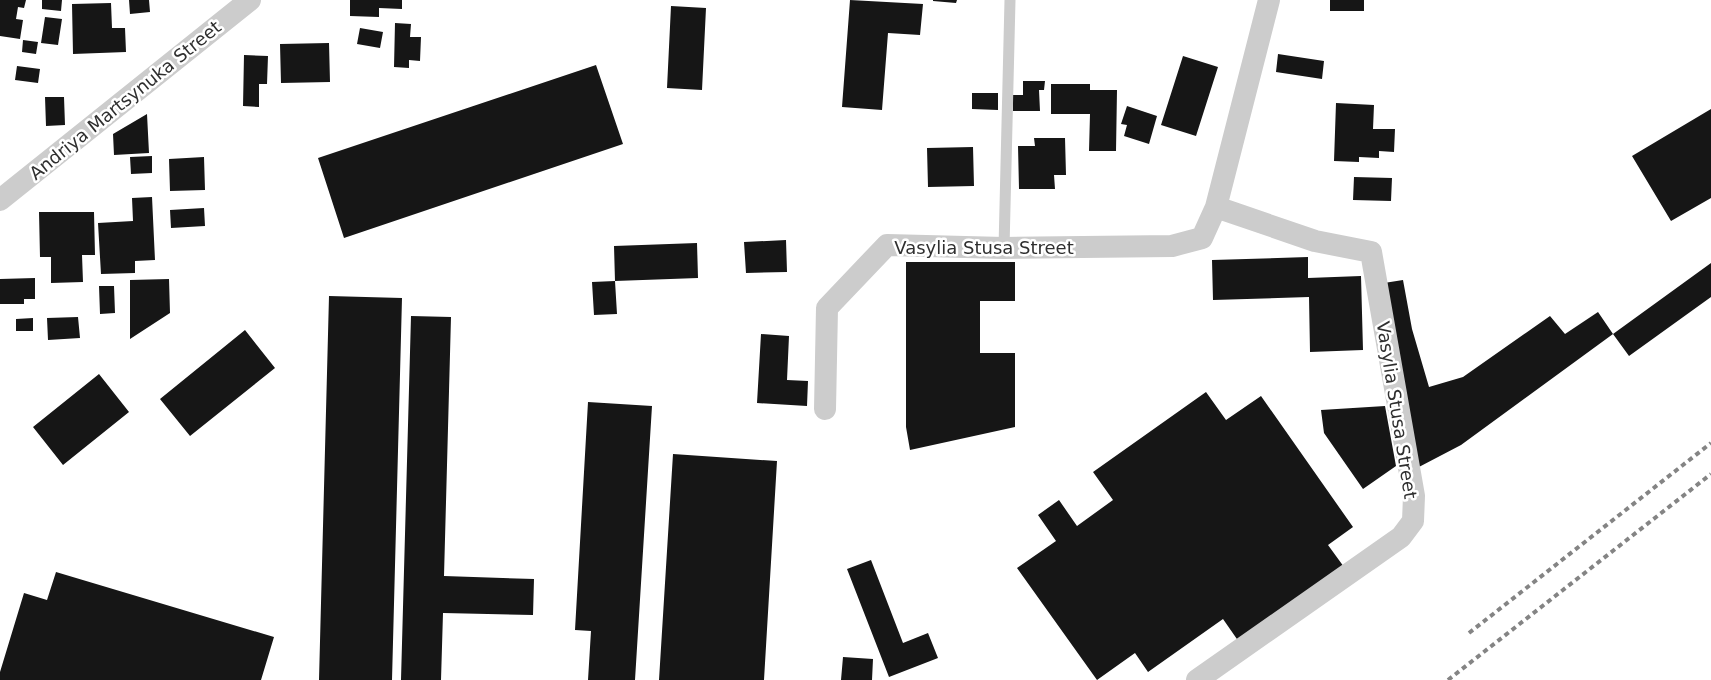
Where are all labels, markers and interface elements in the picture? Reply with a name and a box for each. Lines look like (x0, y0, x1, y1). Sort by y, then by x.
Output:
street label: Andriya Martsynuka Street (25, 16, 225, 184)
street label: Vasylia Stusa Street (894, 237, 1074, 258)
street label: Vasylia Stusa Street (1373, 320, 1421, 500)

